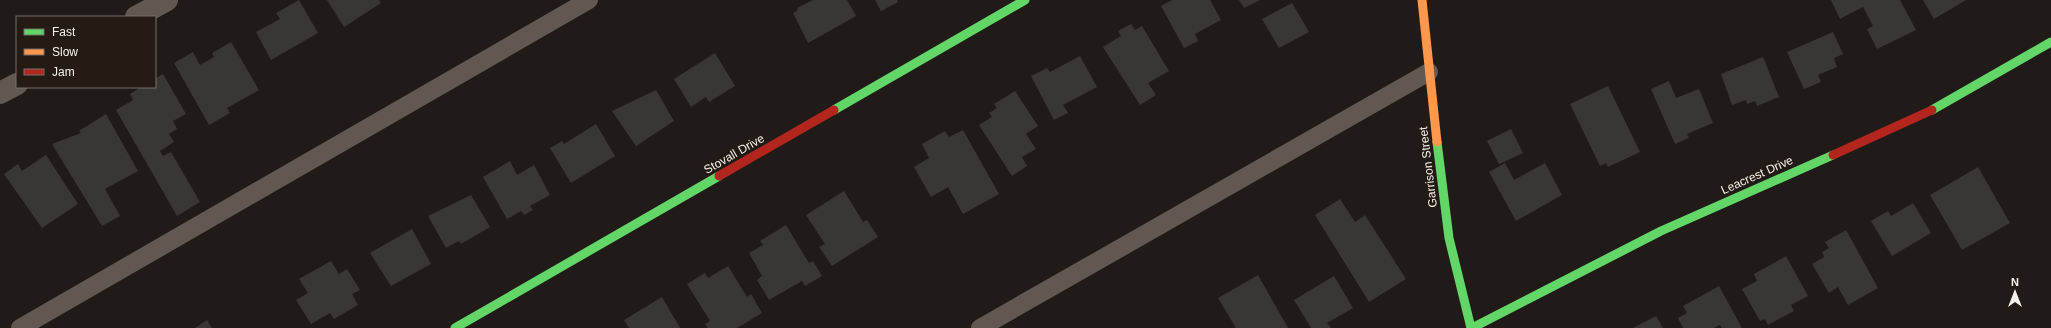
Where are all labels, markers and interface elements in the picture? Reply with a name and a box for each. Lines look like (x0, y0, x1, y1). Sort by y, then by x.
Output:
legend (16, 16, 156, 88)
text: Fast (52, 25, 76, 39)
text: Slow (52, 45, 78, 59)
text: Jam (52, 65, 75, 79)
street label: Garrison Street (1416, 125, 1440, 208)
street label: Stovall Drive (701, 131, 767, 177)
street label: Leacrest Drive (1719, 153, 1795, 197)
north arrow (1995, 272, 2035, 312)
text: N (2011, 276, 2019, 288)

